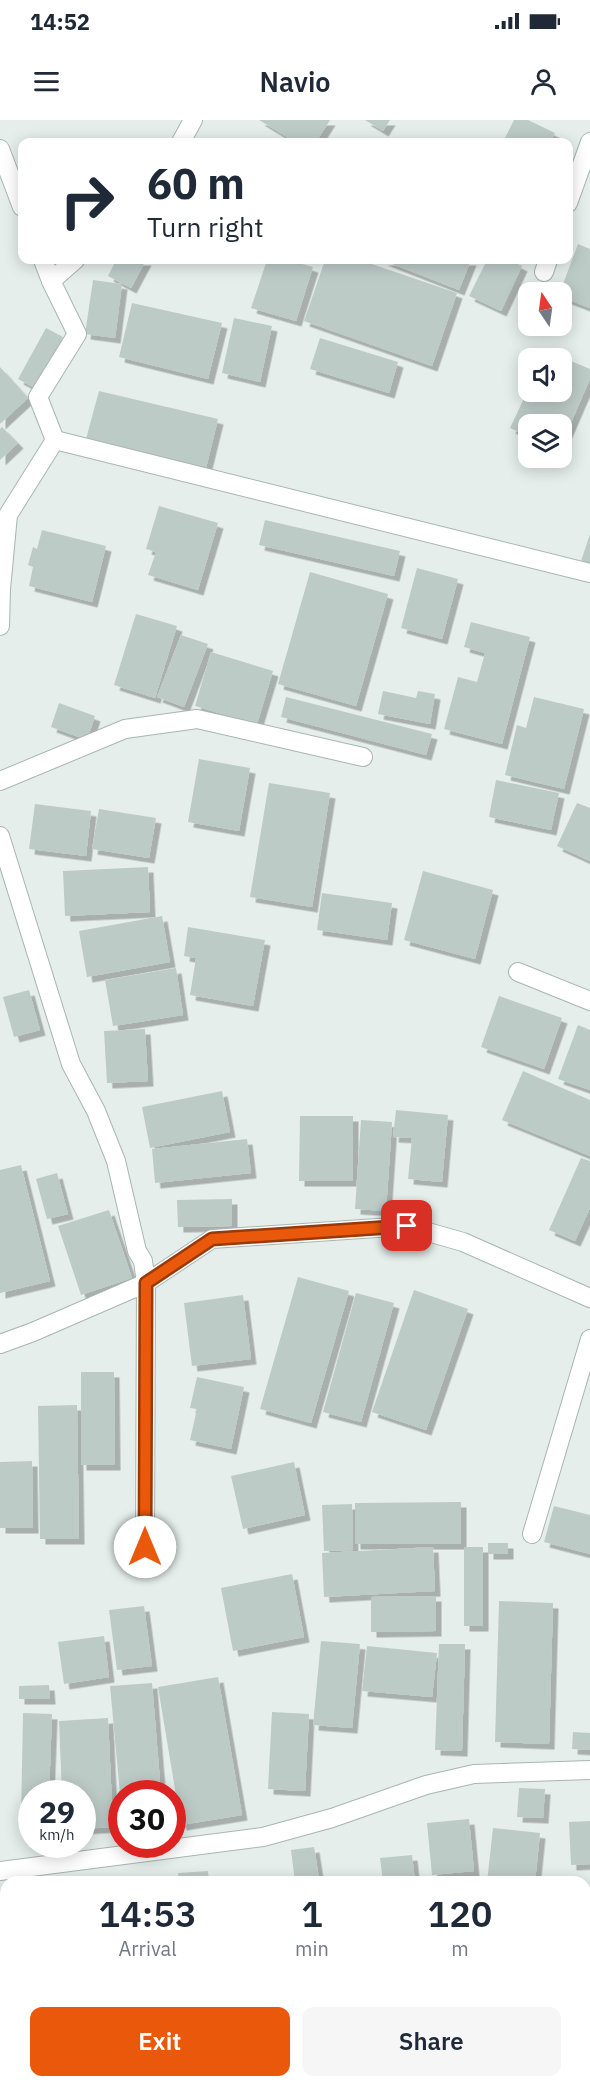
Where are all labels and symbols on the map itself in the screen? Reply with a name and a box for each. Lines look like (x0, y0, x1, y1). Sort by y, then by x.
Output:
north arrow (518, 282, 572, 336)
pin (381, 1200, 432, 1251)
position arrow (113, 1515, 177, 1579)
speed limit sign: 30 (108, 1780, 186, 1858)

